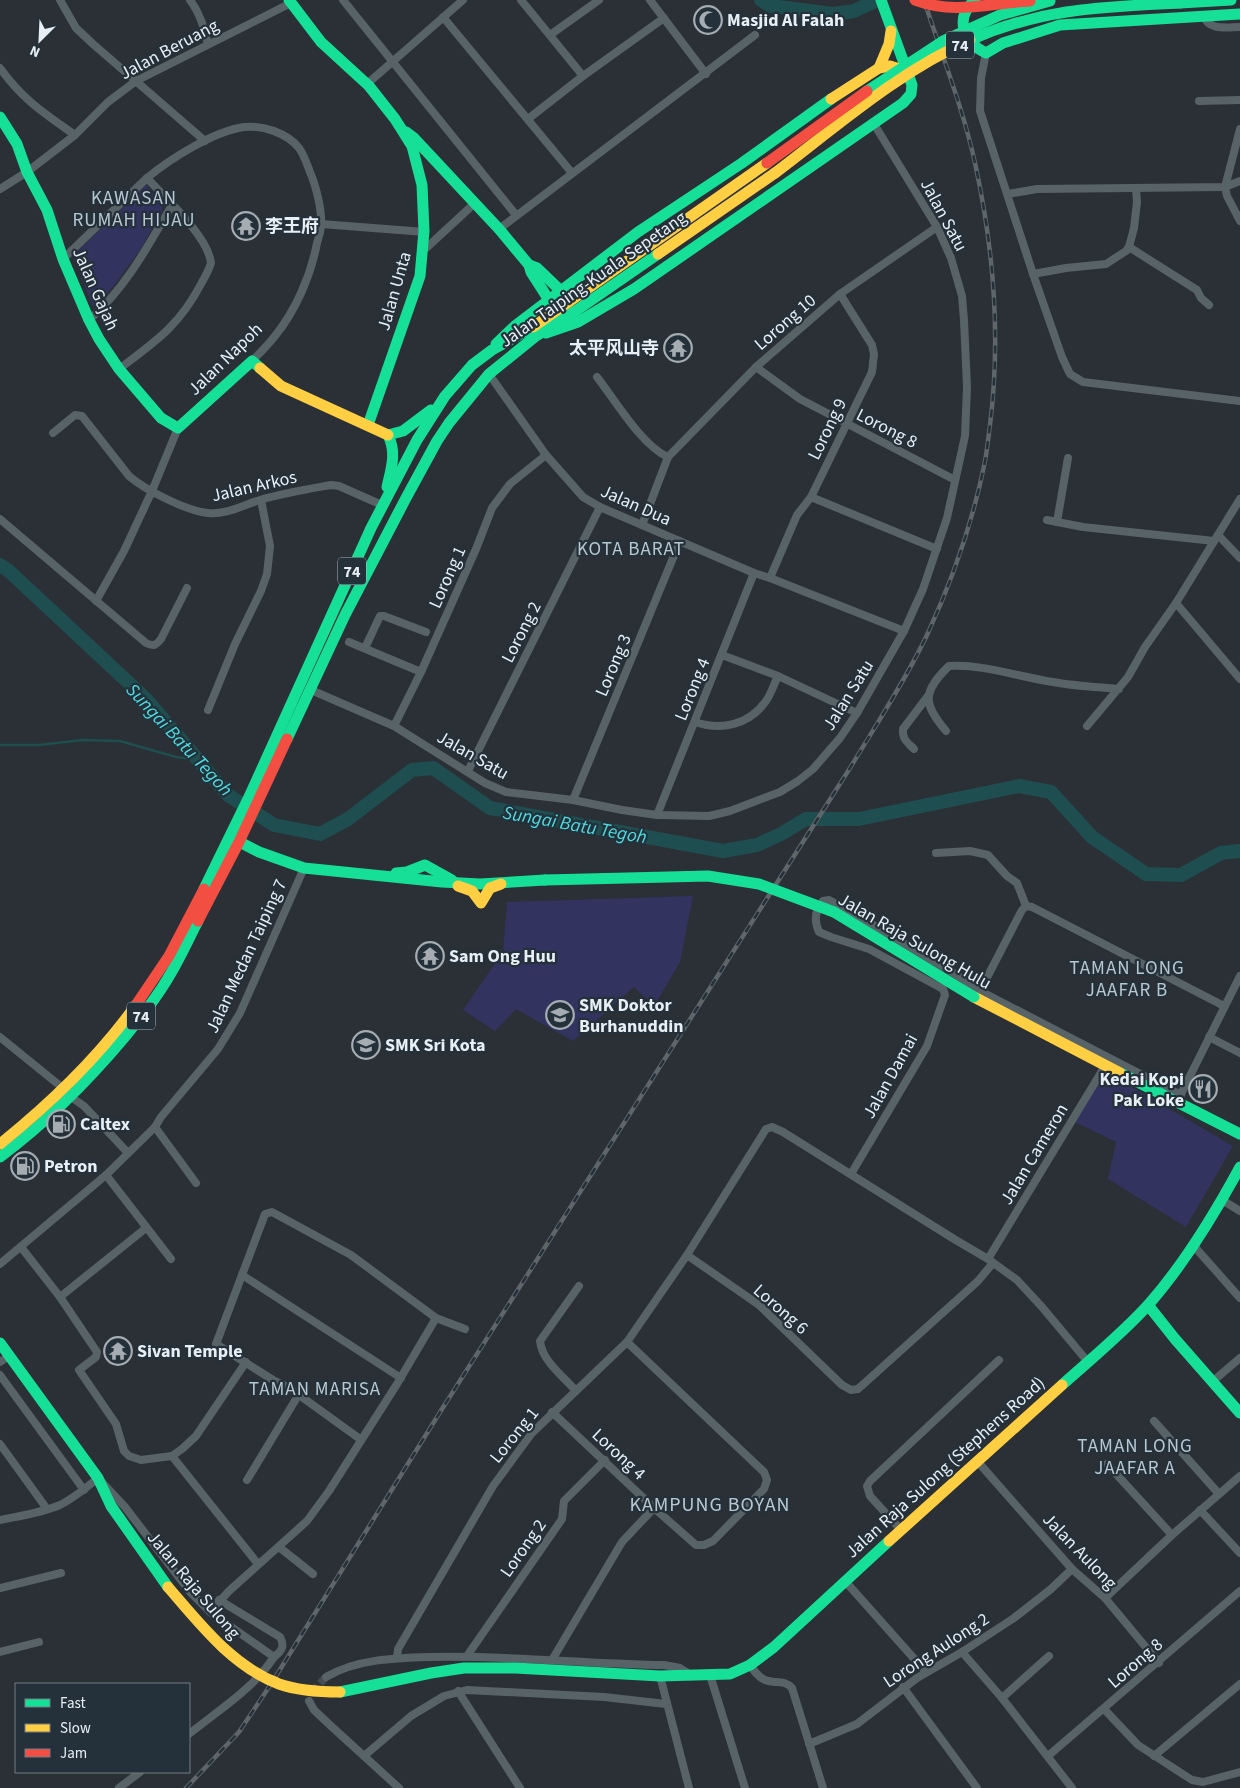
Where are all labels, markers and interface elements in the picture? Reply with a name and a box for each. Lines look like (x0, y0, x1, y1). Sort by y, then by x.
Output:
mosque icon: Masjid Al Falah (693, 5, 723, 35)
place label: Masjid Al Falah (727, 8, 844, 33)
street label: Jalan Beruang (116, 13, 223, 86)
north arrow (15, 15, 65, 65)
road number: 74 (946, 32, 974, 58)
text: N (27, 40, 43, 62)
street label: Jalan Satu (914, 174, 973, 256)
district label: KAWASAN RUMAH HIJAU (72, 185, 196, 234)
street label: Jalan Taiping-Kuala Sepetang (495, 205, 692, 354)
temple icon: 李王府 (231, 211, 261, 241)
place label: 李王府 (265, 214, 319, 239)
street label: Jalan Gajah (66, 244, 125, 335)
street label: Jalan Unta (371, 249, 418, 334)
street label: Lorong 10 (749, 288, 822, 356)
street label: Jalan Napoh (182, 317, 268, 401)
temple icon: 太平风山寺 (663, 333, 693, 363)
place label: 太平风山寺 (569, 336, 659, 361)
street label: Lorong 9 (802, 394, 853, 464)
street label: Lorong 8 (852, 402, 922, 454)
street label: Jalan Arkos (209, 465, 299, 508)
street label: Jalan Dua (597, 479, 675, 532)
district label: KOTA BARAT (577, 536, 685, 563)
street label: Lorong 1 (423, 542, 472, 612)
road number: 74 (338, 558, 366, 584)
street label: Lorong 2 (495, 597, 547, 667)
street label: Lorong 3 (589, 630, 638, 700)
street label: Lorong 4 (669, 654, 716, 724)
street label: Jalan Satu (817, 655, 880, 735)
water label: Sungai Batu Tegoh (119, 677, 239, 803)
street label: Jalan Satu (432, 725, 513, 786)
water label: Sungai Batu Tegoh (501, 800, 649, 851)
street label: Jalan Medan Taiping 7 (200, 875, 293, 1037)
street label: Jalan Raja Sulong Hulu (833, 887, 996, 996)
temple icon: Sam Ong Huu (415, 941, 445, 971)
place label: Sam Ong Huu (449, 944, 556, 969)
district label: TAMAN LONG JAAFAR B (1069, 955, 1185, 1004)
place label: SMK Doktor Burhanuddin (579, 993, 683, 1039)
school or university icon: SMK Doktor Burhanuddin (545, 1000, 575, 1030)
road number: 74 (127, 1002, 155, 1030)
street label: Jalan Damai (857, 1029, 924, 1123)
school or university icon: SMK Sri Kota (351, 1030, 381, 1060)
place label: SMK Sri Kota (385, 1033, 485, 1058)
place label: Kedai Kopi Pak Loke (1100, 1067, 1184, 1113)
restaurant icon: Kedai Kopi Pak Loke (1188, 1074, 1218, 1104)
street label: Jalan Cameron (994, 1099, 1074, 1209)
fuel station icon: Caltex (46, 1109, 76, 1139)
place label: Caltex (80, 1112, 130, 1137)
fuel station icon: Petron (10, 1151, 40, 1181)
place label: Petron (44, 1154, 98, 1179)
street label: Lorong 6 (748, 1278, 814, 1340)
temple icon: Sivan Temple (103, 1336, 133, 1366)
place label: Sivan Temple (137, 1339, 243, 1364)
street label: Jalan Raja Sulong (Stephens Road) (840, 1371, 1051, 1564)
district label: TAMAN MARISA (249, 1376, 381, 1403)
street label: Lorong 1 (484, 1402, 545, 1469)
street label: Lorong 4 (586, 1423, 651, 1486)
district label: TAMAN LONG JAAFAR A (1077, 1433, 1193, 1482)
district label: KAMPUNG BOYAN (630, 1491, 790, 1519)
street label: Jalan Aulong (1037, 1508, 1123, 1595)
street label: Lorong 2 (494, 1514, 552, 1582)
street label: Jalan Raja Sulong (141, 1526, 246, 1645)
street label: Lorong Aulong 2 (878, 1607, 994, 1694)
street label: Lorong 8 (1102, 1632, 1168, 1694)
legend (15, 1683, 190, 1773)
text: Fast (60, 1693, 86, 1714)
text: Slow (60, 1718, 91, 1739)
text: Jam (60, 1743, 87, 1764)

